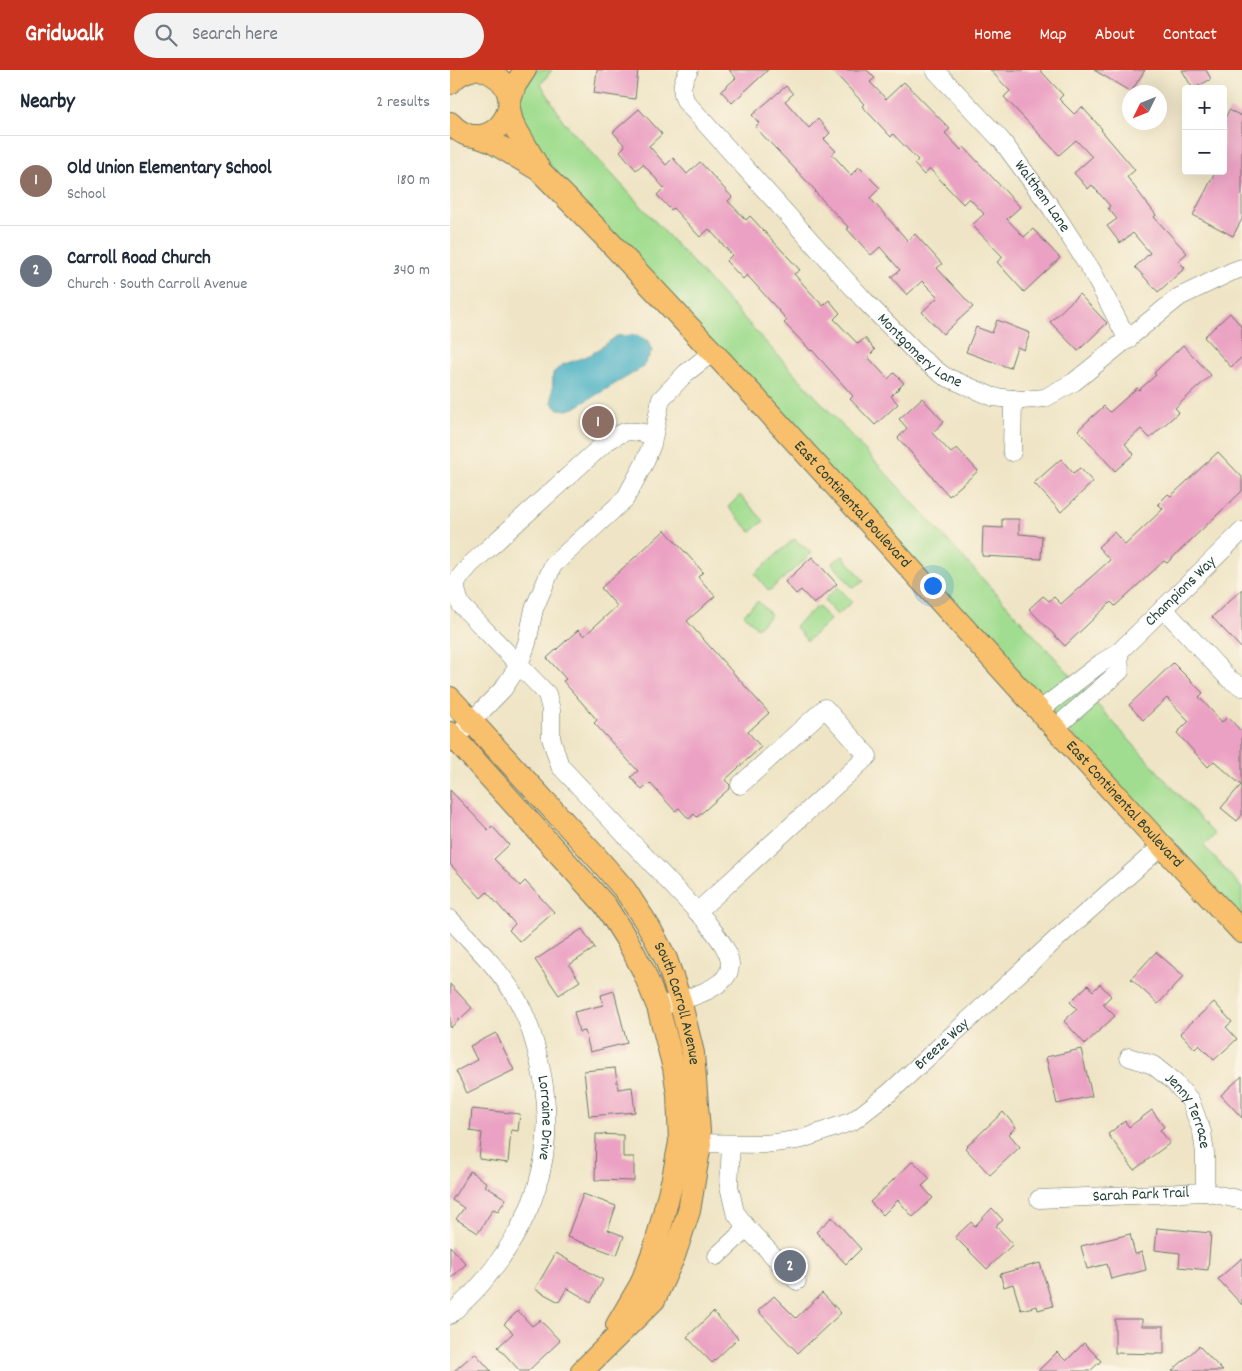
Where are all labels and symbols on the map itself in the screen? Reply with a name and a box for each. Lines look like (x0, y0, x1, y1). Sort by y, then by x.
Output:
north arrow (1122, 85, 1167, 130)
street label: Walthem Lane (1008, 155, 1076, 237)
street label: Montgomery Lane (872, 308, 966, 394)
pin: 1 (582, 403, 614, 441)
street label: East Continental Boulevard (788, 435, 916, 573)
street label: Champions Way (1140, 550, 1222, 632)
your location (920, 573, 946, 599)
street label: East Continental Boulevard (1060, 735, 1188, 873)
street label: South Carroll Avenue (647, 938, 705, 1066)
street label: Breeze Way (909, 1013, 975, 1076)
street label: Jenny Terrace (1159, 1067, 1216, 1150)
street label: Lorraine Drive (531, 1073, 558, 1162)
street label: Sarah Park Trail (1092, 1181, 1190, 1208)
pin: 2 (774, 1247, 806, 1285)

